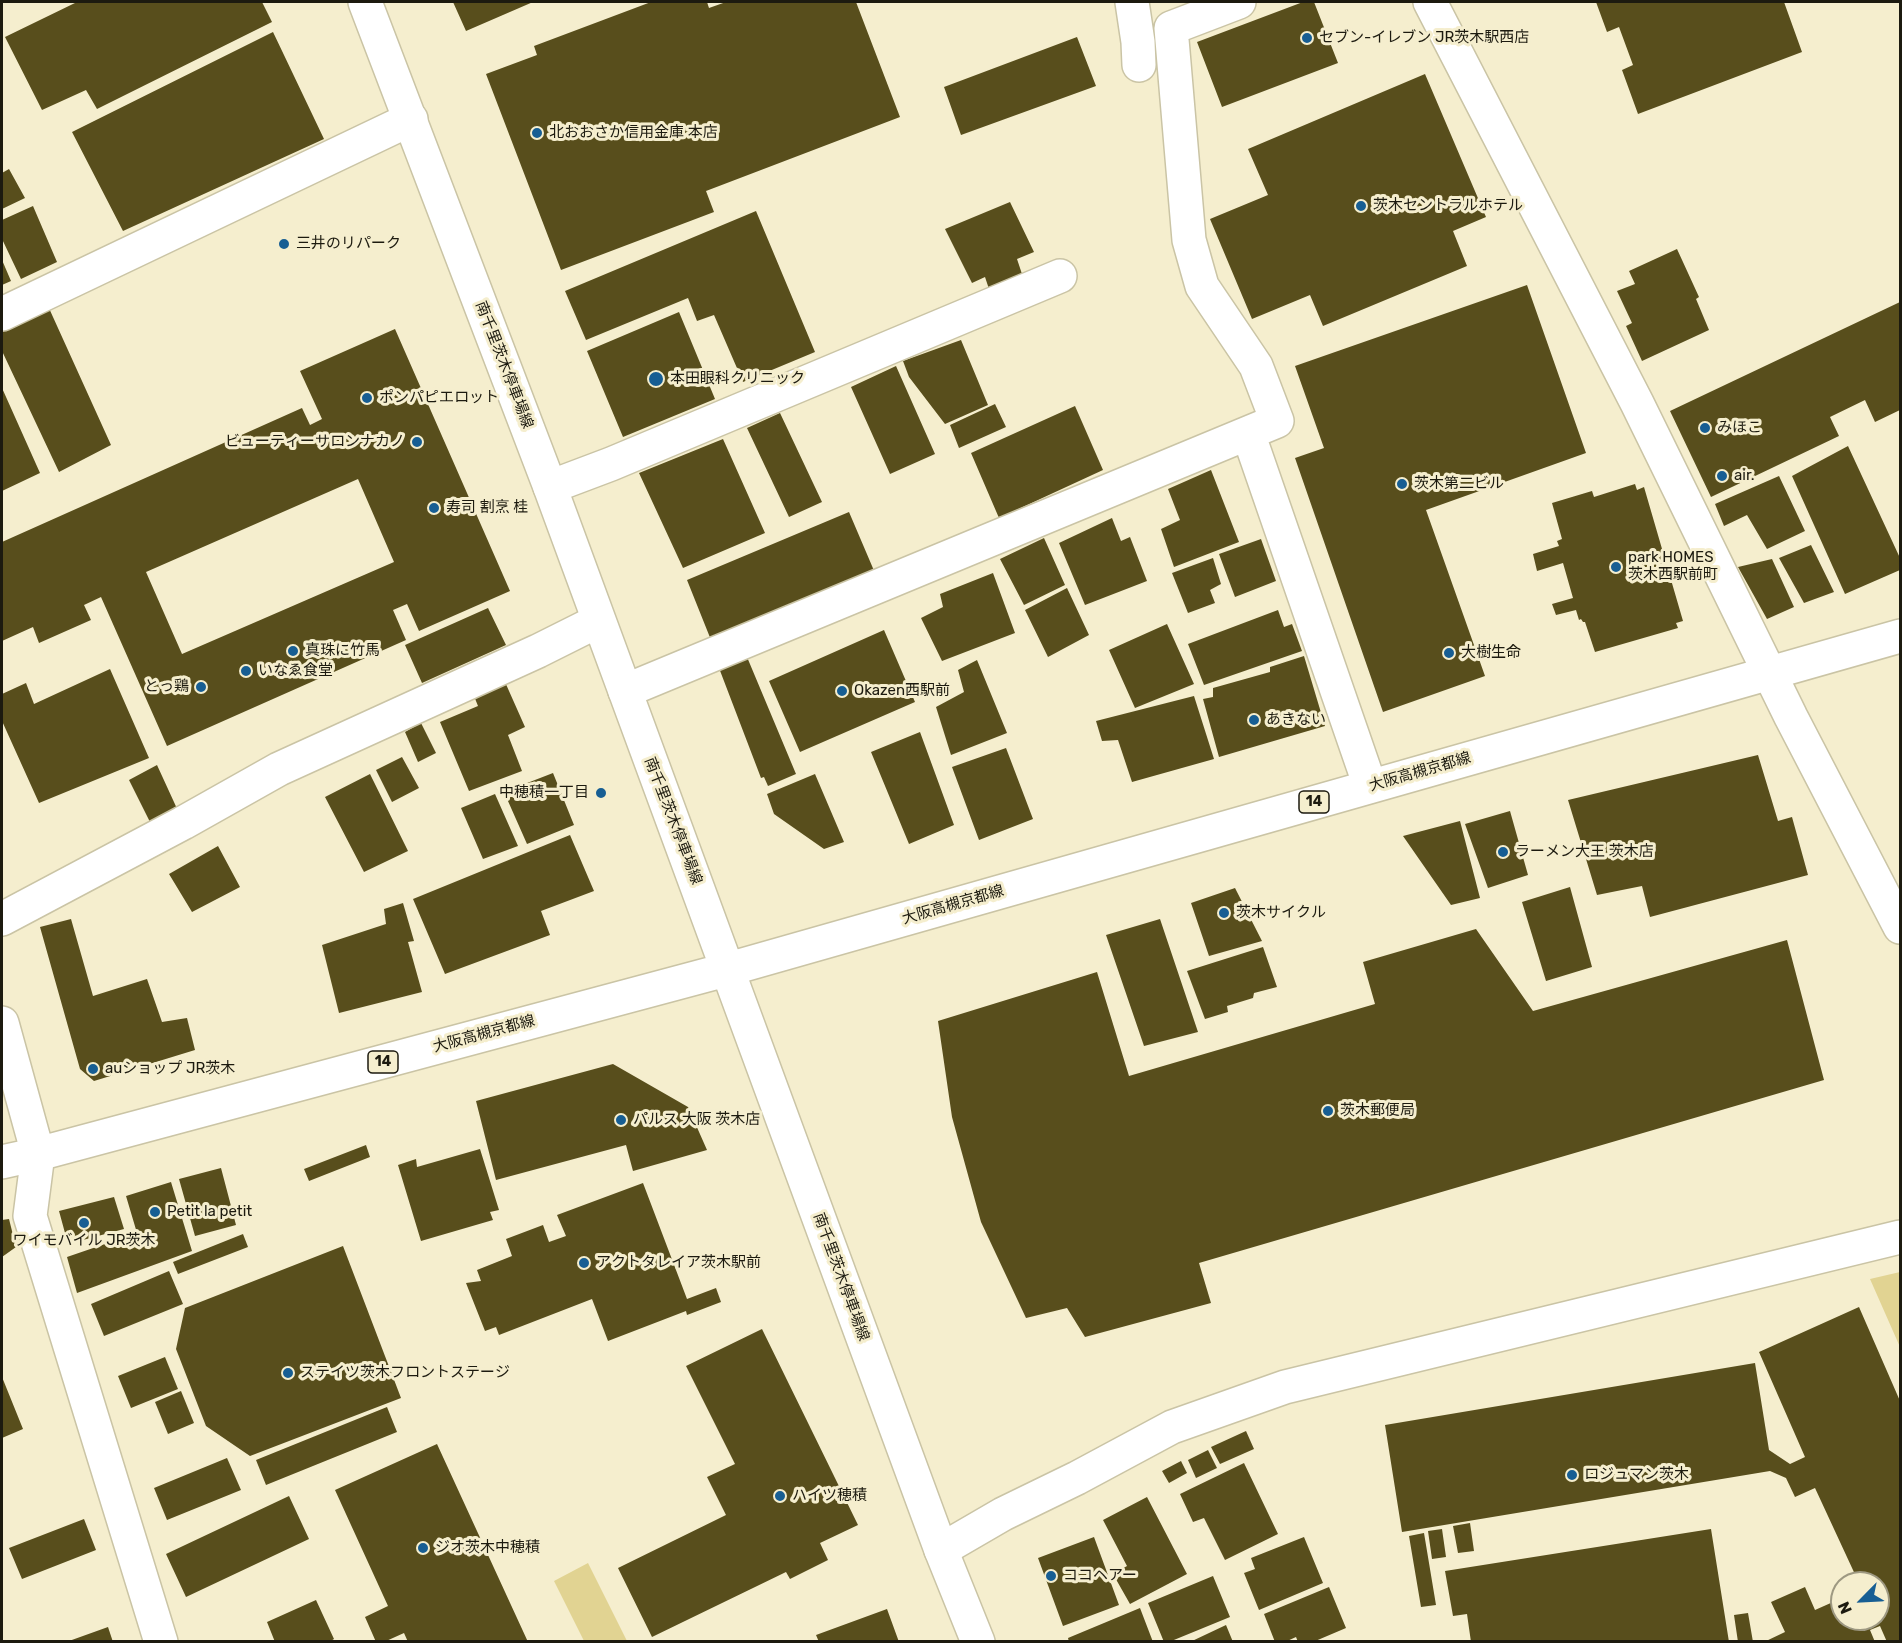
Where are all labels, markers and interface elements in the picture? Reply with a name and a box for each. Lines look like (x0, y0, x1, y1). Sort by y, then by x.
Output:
place label: セブン-イレブン JR茨木駅西店 (1319, 29, 1529, 47)
marker: セブン-イレブン JR茨木駅西店 (1300, 31, 1314, 45)
place label: 北おおさか信用金庫 本店 (549, 124, 718, 142)
marker: 北おおさか信用金庫 本店 (530, 126, 544, 140)
place label: 茨木セントラルホテル (1373, 197, 1523, 215)
marker: 茨木セントラルホテル (1354, 199, 1368, 213)
place label: 三井のリパーク (296, 235, 401, 253)
marker: 三井のリパーク (277, 237, 291, 251)
street label: 南千里茨木停車場線 (471, 299, 537, 431)
marker: 本田眼科クリニック (647, 370, 665, 388)
place label: 本田眼科クリニック (670, 370, 805, 388)
place label: ポンパピエロット (379, 389, 499, 407)
marker: ポンパピエロット (360, 391, 374, 405)
place label: みほこ (1717, 419, 1762, 437)
marker: みほこ (1698, 421, 1712, 435)
place label: ビューティーサロンナカノ (225, 433, 405, 451)
marker: ビューティーサロンナカノ (410, 435, 424, 449)
place label: air. (1734, 467, 1755, 485)
marker: air. (1715, 469, 1729, 483)
place label: 茨木第二ビル (1414, 475, 1504, 493)
marker: 茨木第二ビル (1395, 477, 1409, 491)
place label: 寿司 割烹 桂 (446, 499, 528, 517)
marker: 寿司 割烹 桂 (427, 501, 441, 515)
place label: park HOMES 茨木西駅前町 (1628, 549, 1718, 584)
marker: park HOMES 茨木西駅前町 (1609, 560, 1623, 574)
place label: 真珠に竹馬 (305, 642, 380, 660)
marker: 真珠に竹馬 (286, 644, 300, 658)
place label: 大樹生命 (1461, 644, 1521, 662)
marker: 大樹生命 (1442, 646, 1456, 660)
place label: いなゑ食堂 (258, 662, 333, 680)
marker: いなゑ食堂 (239, 664, 253, 678)
place label: とっ鶏 (144, 678, 189, 696)
marker: とっ鶏 (194, 680, 208, 694)
place label: Okazen西駅前 (854, 682, 950, 700)
marker: Okazen西駅前 (835, 684, 849, 698)
place label: あきない (1266, 711, 1326, 729)
marker: あきない (1247, 713, 1261, 727)
street label: 大阪高槻京都線 (1367, 749, 1473, 795)
street label: 南千里茨木停車場線 (640, 755, 706, 887)
place label: 中穂積一丁目 (499, 784, 589, 802)
marker: 中穂積一丁目 (594, 786, 608, 800)
road number: 14 (1299, 791, 1329, 813)
place label: ラーメン大王 茨木店 (1515, 843, 1654, 861)
marker: ラーメン大王 茨木店 (1496, 845, 1510, 859)
street label: 大阪高槻京都線 (900, 882, 1006, 928)
place label: 茨木サイクル (1236, 904, 1326, 922)
marker: 茨木サイクル (1217, 906, 1231, 920)
street label: 大阪高槻京都線 (431, 1012, 537, 1056)
road number: 14 (368, 1051, 398, 1073)
place label: auショップ JR茨木 (105, 1060, 235, 1078)
marker: auショップ JR茨木 (86, 1062, 100, 1076)
place label: 茨木郵便局 (1340, 1102, 1415, 1120)
marker: 茨木郵便局 (1321, 1104, 1335, 1118)
place label: パルス 大阪 茨木店 (633, 1111, 760, 1129)
marker: パルス 大阪 茨木店 (614, 1113, 628, 1127)
place label: Petit la petit (167, 1203, 252, 1221)
marker: Petit la petit (148, 1205, 162, 1219)
street label: 南千里茨木停車場線 (809, 1210, 873, 1344)
marker: ワイモバイル JR茨木 (77, 1216, 91, 1230)
place label: ワイモバイル JR茨木 (12, 1232, 156, 1250)
place label: アクトタレイア茨木駅前 (596, 1254, 761, 1272)
marker: アクトタレイア茨木駅前 (577, 1256, 591, 1270)
place label: ステイツ茨木フロントステージ (300, 1364, 510, 1382)
marker: ステイツ茨木フロントステージ (281, 1366, 295, 1380)
place label: ロジュマン茨木 (1584, 1466, 1689, 1484)
marker: ロジュマン茨木 (1565, 1468, 1579, 1482)
place label: ハイツ穂積 (792, 1487, 867, 1505)
marker: ハイツ穂積 (773, 1489, 787, 1503)
place label: ジオ茨木中穂積 (435, 1539, 540, 1557)
marker: ジオ茨木中穂積 (416, 1541, 430, 1555)
place label: ココヘアー (1063, 1567, 1137, 1585)
marker: ココヘアー (1044, 1569, 1058, 1583)
north arrow (1830, 1571, 1890, 1631)
text: N (1834, 1599, 1856, 1617)

